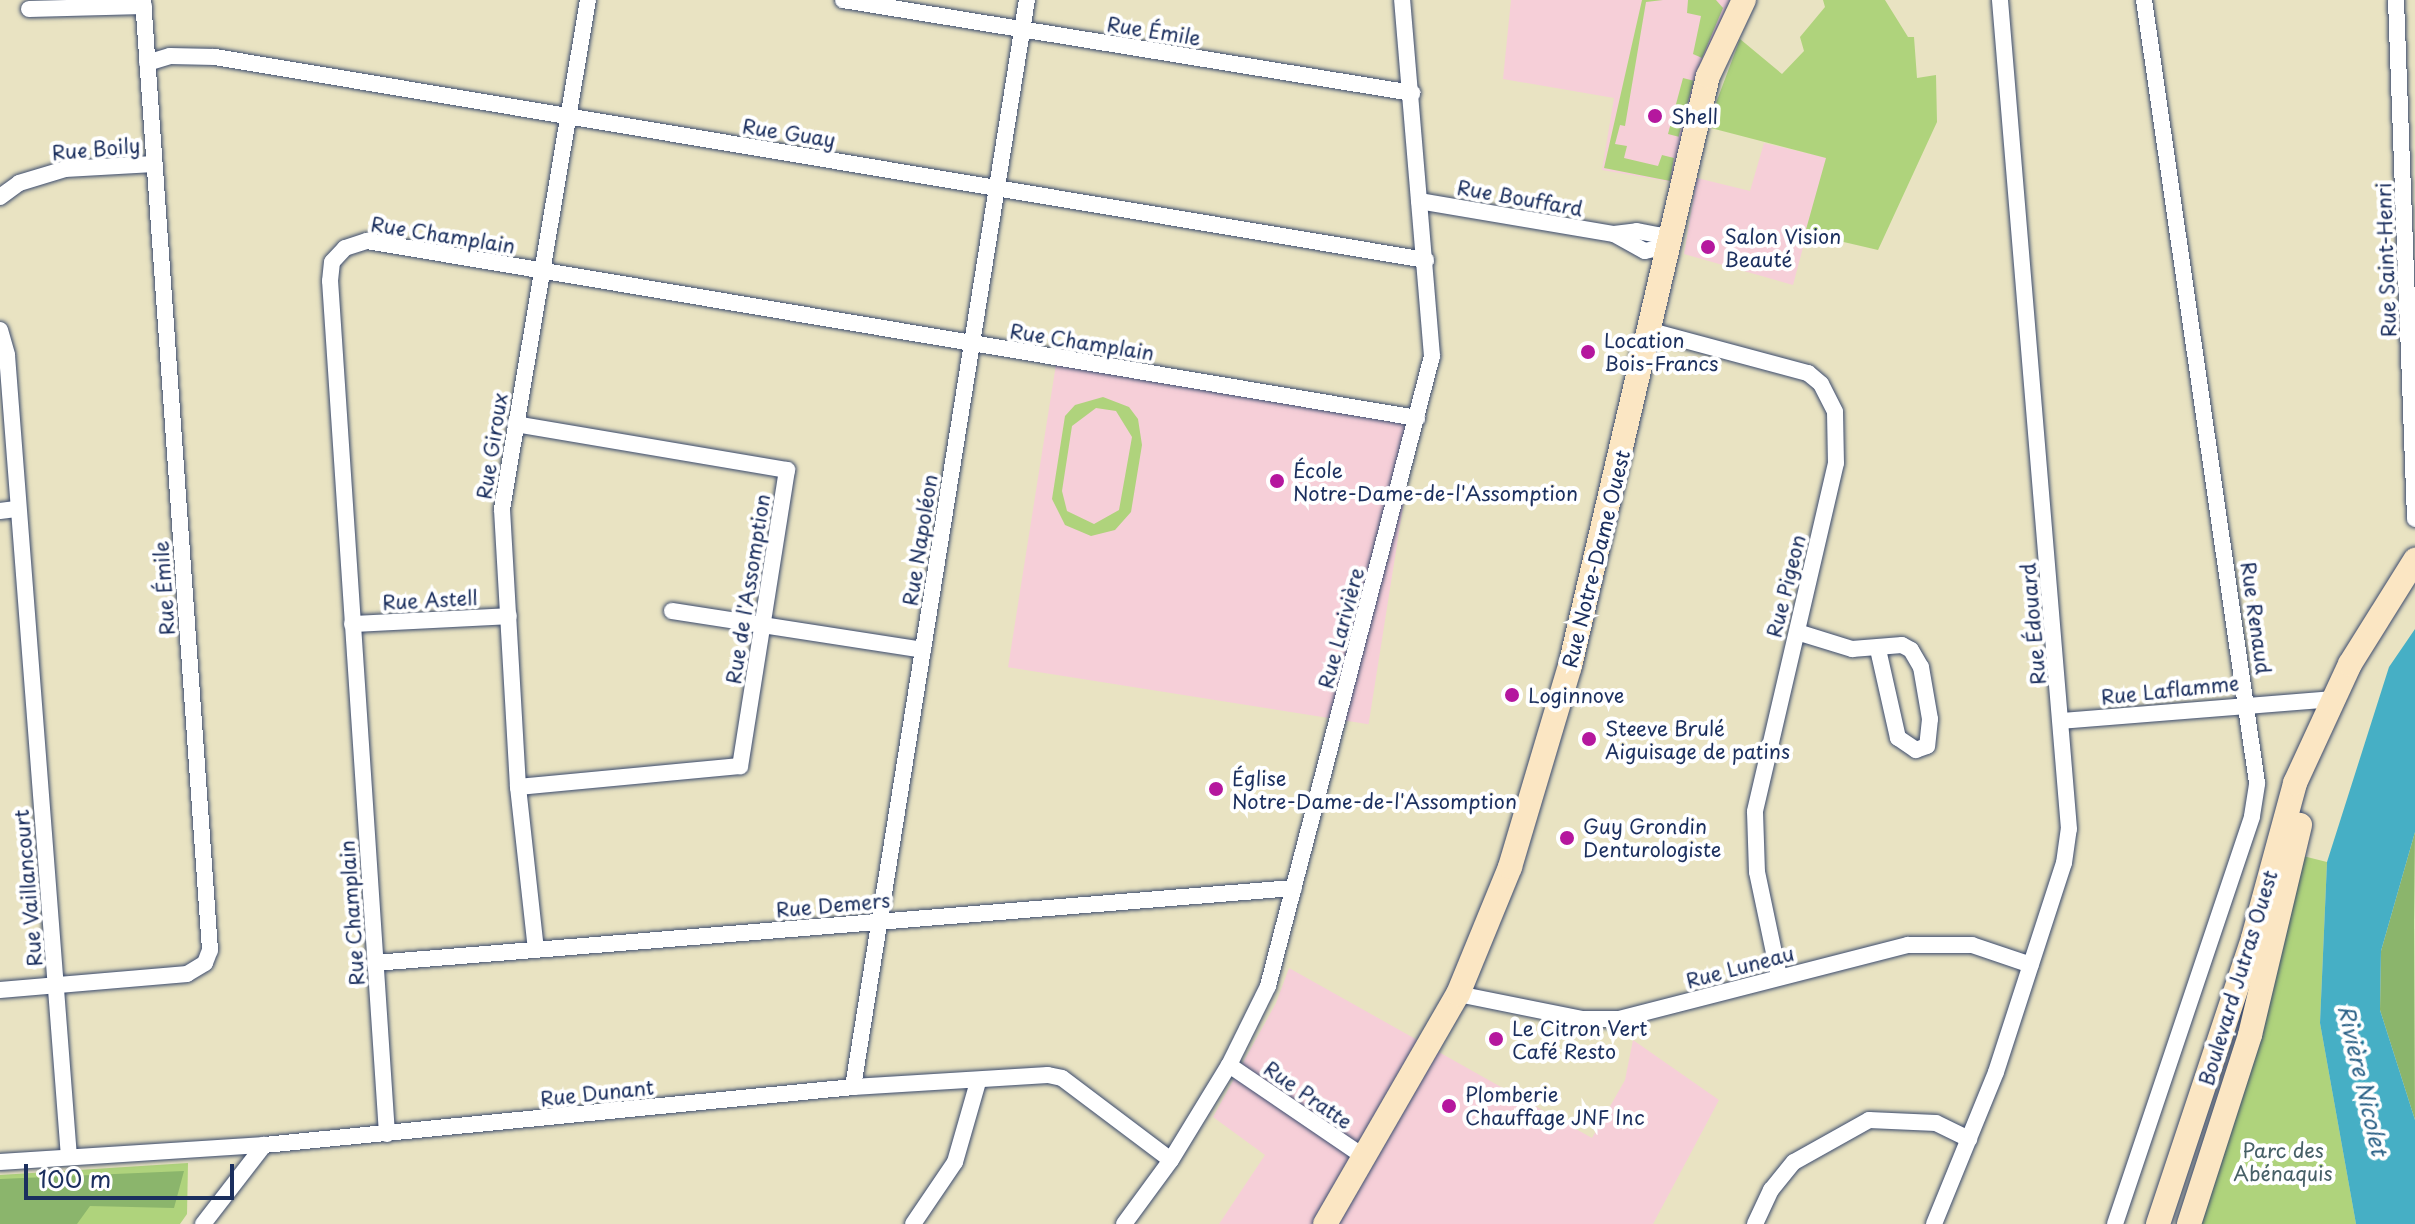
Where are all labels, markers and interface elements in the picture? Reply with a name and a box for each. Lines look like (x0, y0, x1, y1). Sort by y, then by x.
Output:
street label: Rue Émile (1105, 12, 1203, 50)
place label: Shell (1671, 104, 1718, 128)
marker: Shell (1646, 107, 1664, 125)
street label: Rue Guay (740, 114, 838, 152)
street label: Rue Boily (50, 133, 142, 165)
street label: Rue Bouffard (1454, 175, 1586, 221)
street label: Rue Saint-Henri (2371, 182, 2401, 338)
street label: Rue Champlain (368, 212, 518, 258)
place label: Salon Vision Beauté (1724, 224, 1842, 271)
marker: Salon Vision Beauté (1699, 238, 1717, 256)
street label: Rue Champlain (1007, 319, 1157, 365)
place label: Location Bois-Francs (1604, 328, 1718, 375)
marker: Location Bois-Francs (1579, 343, 1597, 361)
street label: Rue Giroux (472, 391, 512, 501)
street label: Rue Notre-Dame Ouest (1557, 447, 1635, 671)
place label: École Notre-Dame-de-l'Assomption (1293, 458, 1578, 505)
street label: Rue Napoléon (898, 472, 942, 608)
marker: École Notre-Dame-de-l'Assomption (1268, 472, 1286, 490)
street label: Rue de l'Assomption (721, 491, 775, 687)
street label: Rue Pigeon (1761, 531, 1811, 641)
street label: Rue Émile (149, 539, 179, 637)
street label: Rue Renaud (2236, 559, 2276, 677)
street label: Rue Édouard (2016, 561, 2050, 687)
street label: Rue Larivière (1313, 564, 1369, 692)
street label: Rue Astell (381, 585, 479, 615)
street label: Rue Laflamme (2099, 671, 2241, 709)
place label: Loginnove (1528, 683, 1624, 707)
marker: Loginnove (1503, 686, 1521, 704)
place label: Steeve Brulé Aiguisage de patins (1605, 716, 1791, 763)
marker: Steeve Brulé Aiguisage de patins (1580, 730, 1598, 748)
place label: Église Notre-Dame-de-l'Assomption (1232, 766, 1517, 813)
marker: Église Notre-Dame-de-l'Assomption (1207, 780, 1225, 798)
street label: Rue Vaillancourt (9, 807, 47, 969)
place label: Guy Grondin Denturologiste (1583, 814, 1721, 861)
marker: Guy Grondin Denturologiste (1558, 829, 1576, 847)
street label: Rue Champlain (335, 838, 369, 988)
street label: Boulevard Jutras Ouest (2194, 867, 2282, 1089)
street label: Rue Demers (775, 888, 891, 922)
street label: Rue Luneau (1682, 941, 1798, 993)
water label: Rivière Nicolet (2334, 1001, 2394, 1159)
place label: Le Citron Vert Café Resto (1512, 1016, 1647, 1063)
marker: Le Citron Vert Café Resto (1487, 1030, 1505, 1048)
street label: Rue Pratte (1259, 1055, 1357, 1135)
street label: Rue Dunant (538, 1075, 656, 1111)
place label: Plomberie Chauffage JNF Inc (1465, 1082, 1647, 1129)
marker: Plomberie Chauffage JNF Inc (1440, 1097, 1458, 1115)
park label: Parc des Abénaquis (2233, 1138, 2333, 1185)
scale bar (28, 1148, 238, 1198)
text: 100 m (38, 1160, 111, 1196)

